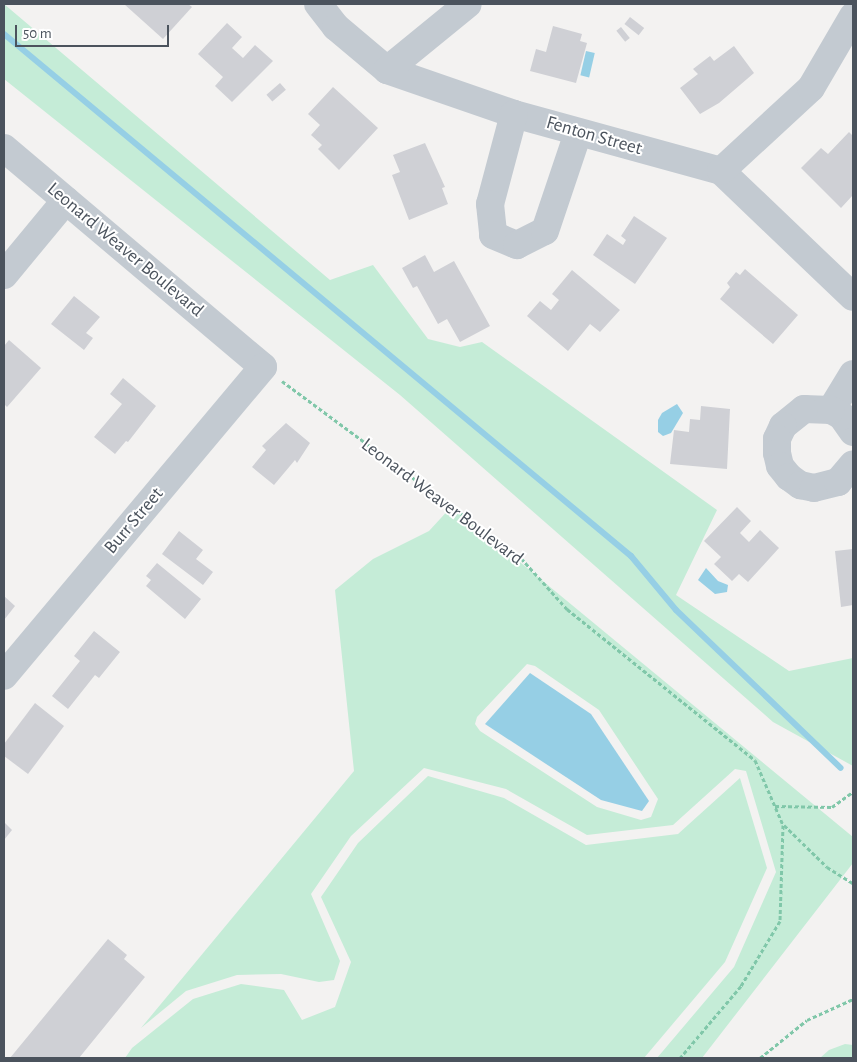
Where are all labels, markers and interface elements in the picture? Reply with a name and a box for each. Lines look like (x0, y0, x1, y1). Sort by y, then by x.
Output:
scale bar (18, 15, 171, 47)
text: 50 m (23, 26, 52, 41)
street label: Fenton Street (543, 111, 645, 161)
street label: Leonard Weaver Boulevard (42, 178, 208, 322)
street label: Leonard Weaver Boulevard (356, 434, 528, 570)
street label: Burr Street (100, 483, 168, 559)

